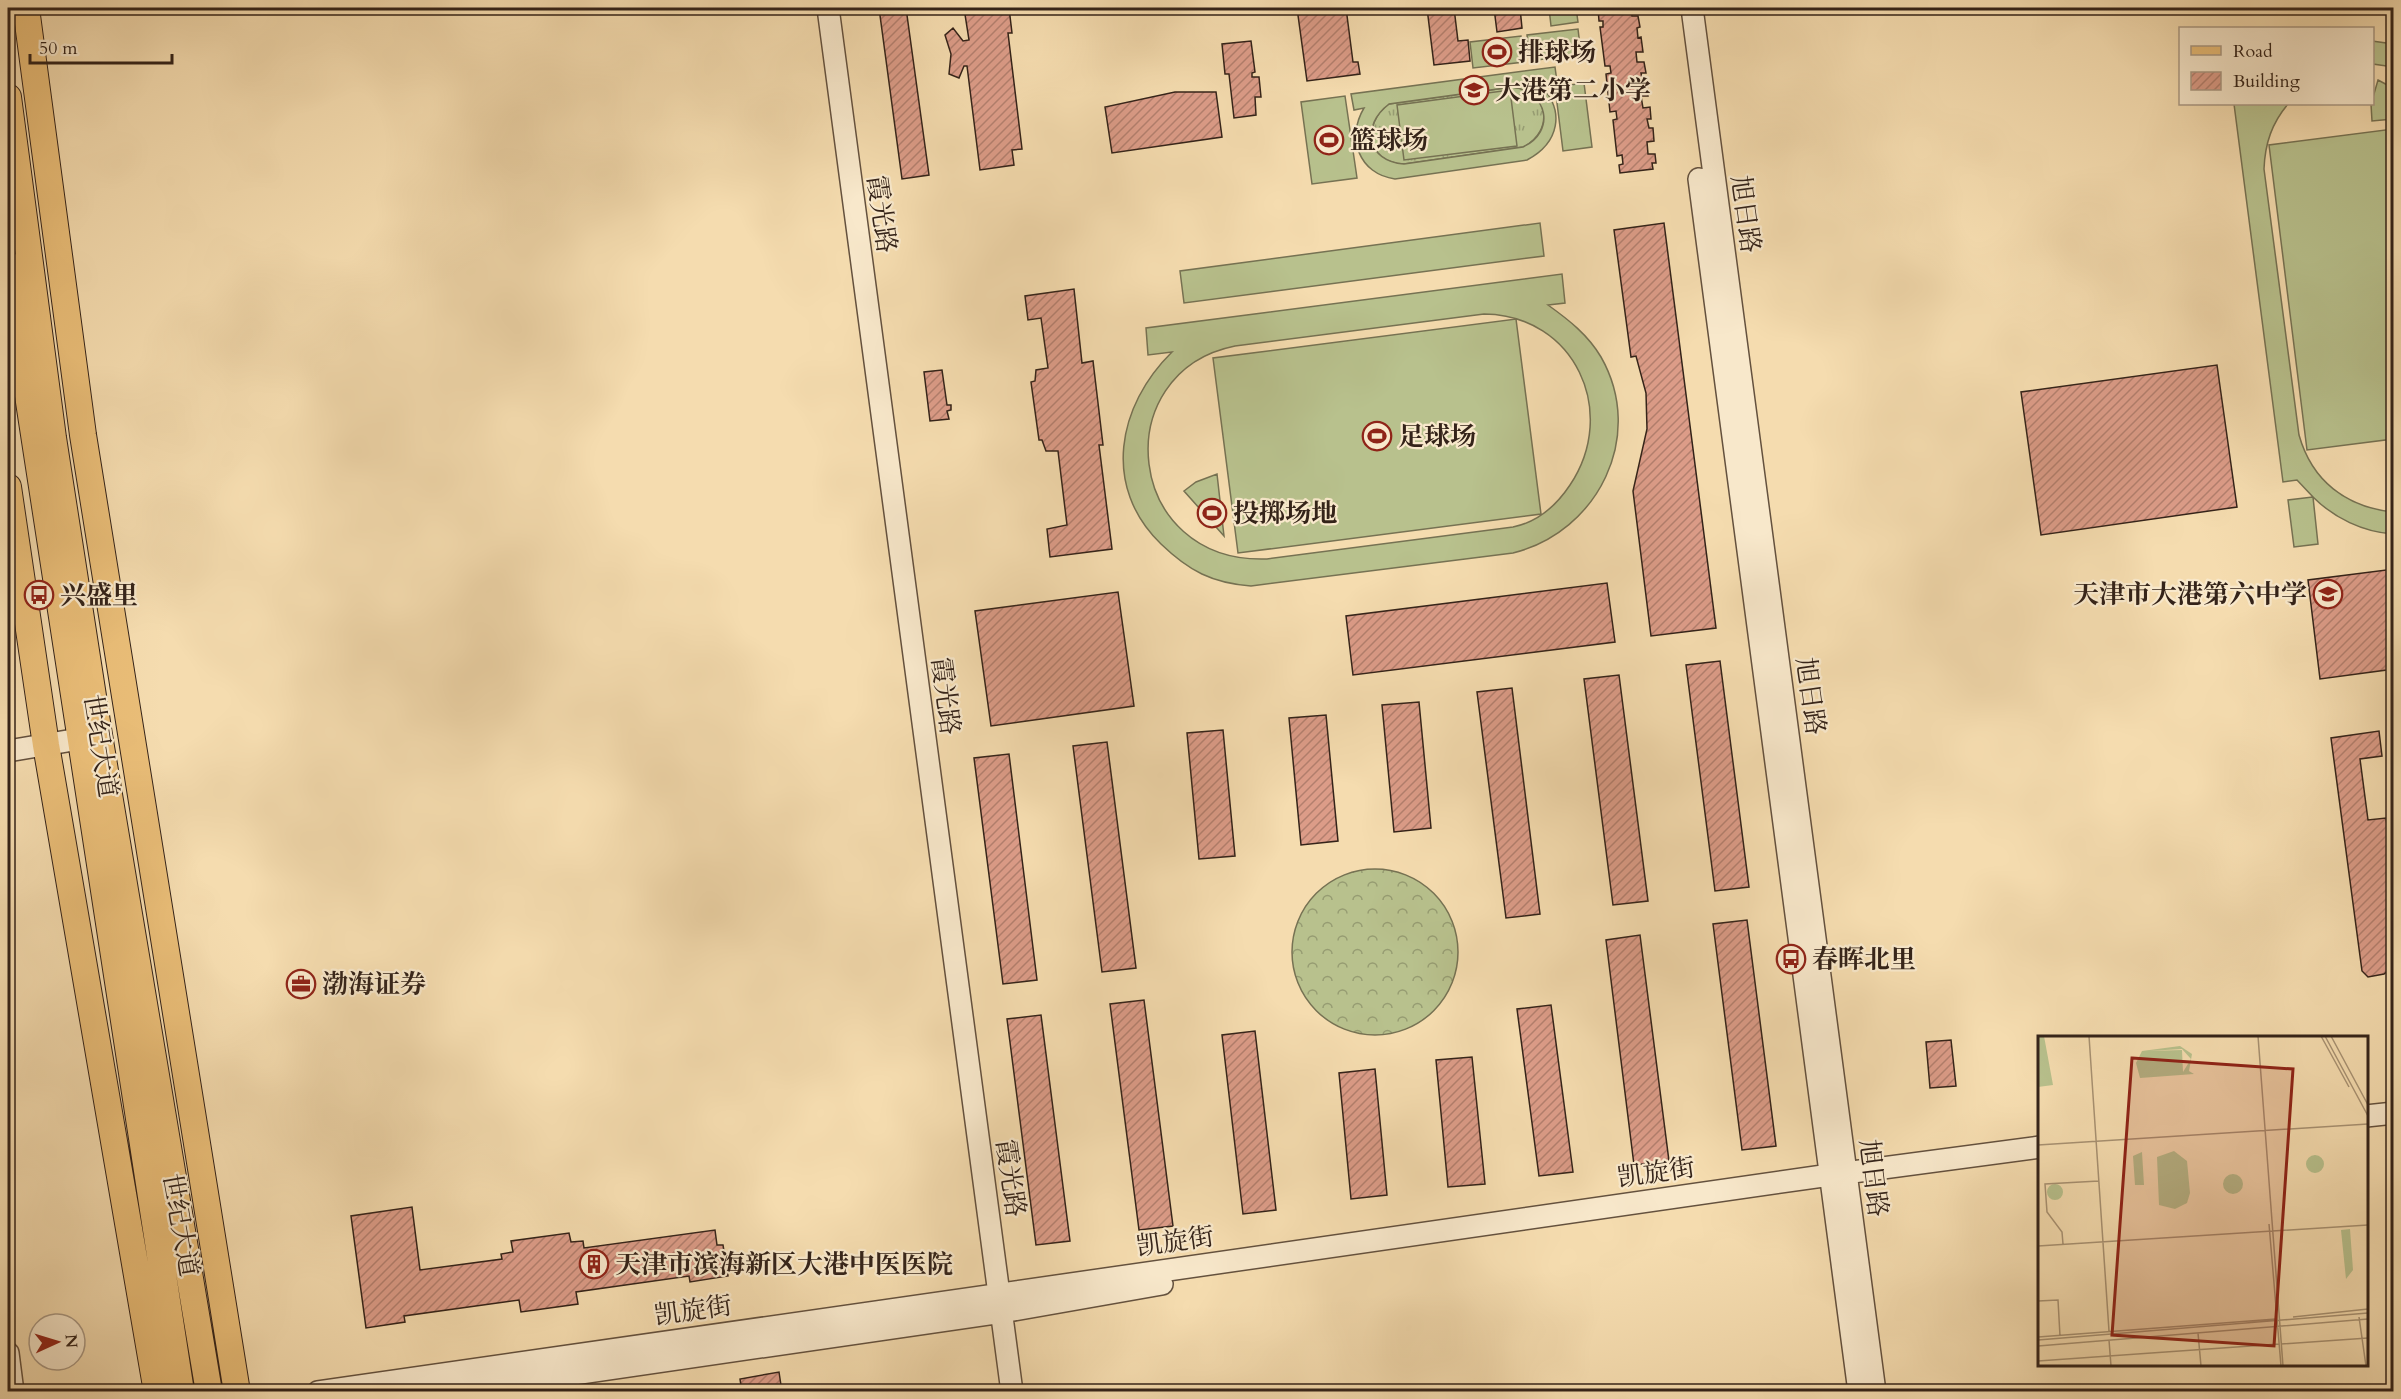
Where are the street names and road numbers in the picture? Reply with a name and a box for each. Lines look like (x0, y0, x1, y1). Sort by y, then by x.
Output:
street label: 霞光路 (859, 173, 904, 255)
street label: 旭日路 (1723, 173, 1768, 255)
street label: 霞光路 (923, 655, 968, 737)
street label: 旭日路 (1788, 655, 1833, 737)
street label: 世纪大道 (75, 692, 126, 800)
street label: 霞光路 (988, 1137, 1033, 1219)
street label: 旭日路 (1851, 1137, 1896, 1219)
street label: 凯旋街 (1615, 1150, 1697, 1195)
street label: 世纪大道 (154, 1171, 207, 1279)
street label: 凯旋街 (1134, 1219, 1216, 1264)
street label: 凯旋街 (652, 1288, 734, 1333)

